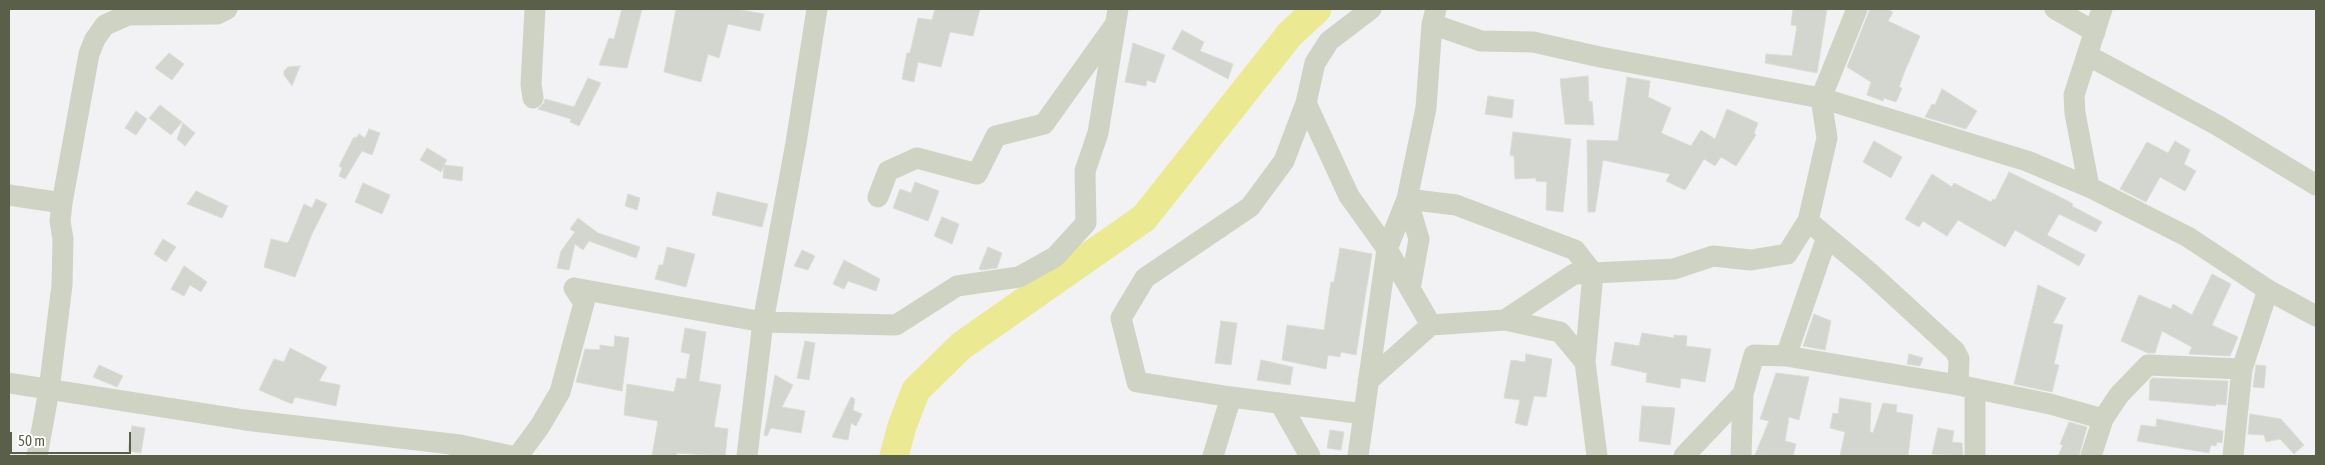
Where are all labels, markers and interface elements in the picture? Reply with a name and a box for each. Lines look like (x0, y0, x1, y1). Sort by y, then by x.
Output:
scale bar (12, 422, 134, 454)
text: 50 m (18, 432, 45, 449)

